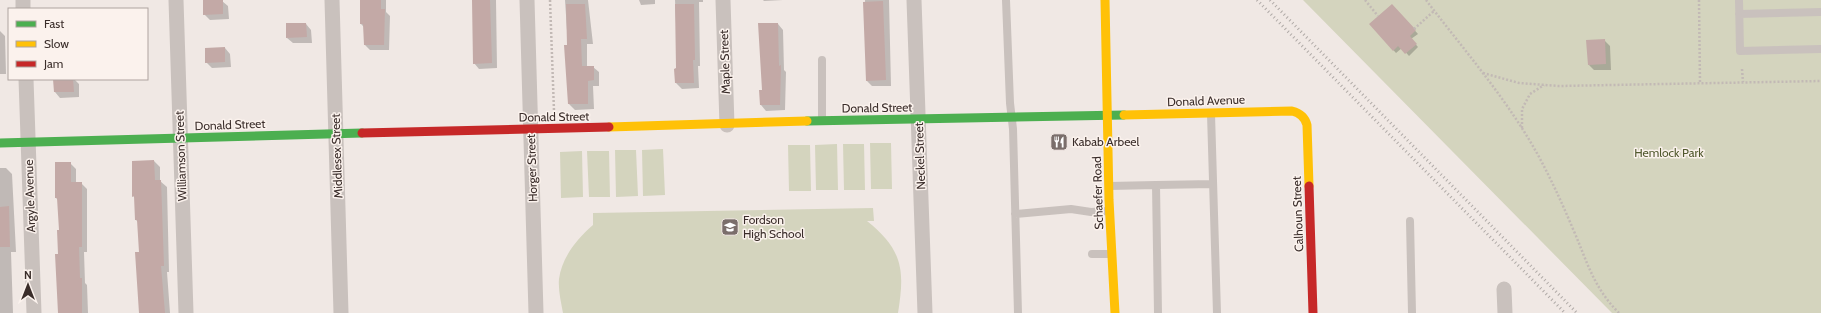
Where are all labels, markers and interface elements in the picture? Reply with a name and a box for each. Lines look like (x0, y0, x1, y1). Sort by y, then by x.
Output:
legend (8, 8, 148, 80)
text: Fast (44, 16, 64, 31)
street label: Maple Street (716, 29, 733, 95)
text: Slow (44, 36, 69, 51)
text: Jam (43, 56, 63, 71)
street label: Donald Avenue (1167, 92, 1245, 109)
street label: Donald Street (842, 99, 912, 116)
street label: Donald Street (519, 108, 589, 125)
street label: Williamson Street (171, 111, 190, 201)
street label: Middlesex Street (328, 113, 345, 199)
street label: Donald Street (194, 116, 266, 133)
street label: Neckel Street (911, 122, 928, 190)
restaurant icon: Kabab Arbeel (1049, 132, 1069, 152)
street label: Horger Street (523, 134, 540, 202)
place label: Kabab Arbeel (1072, 134, 1139, 149)
park label: Hemlock Park (1634, 145, 1704, 160)
street label: Schaefer Road (1089, 156, 1106, 230)
street label: Argyle Avenue (21, 159, 38, 233)
street label: Calhoun Street (1289, 176, 1306, 252)
place label: Fordson High School (743, 212, 804, 241)
school or university icon: Fordson High School (720, 217, 740, 237)
north arrow (8, 265, 48, 305)
text: N (24, 268, 32, 282)

